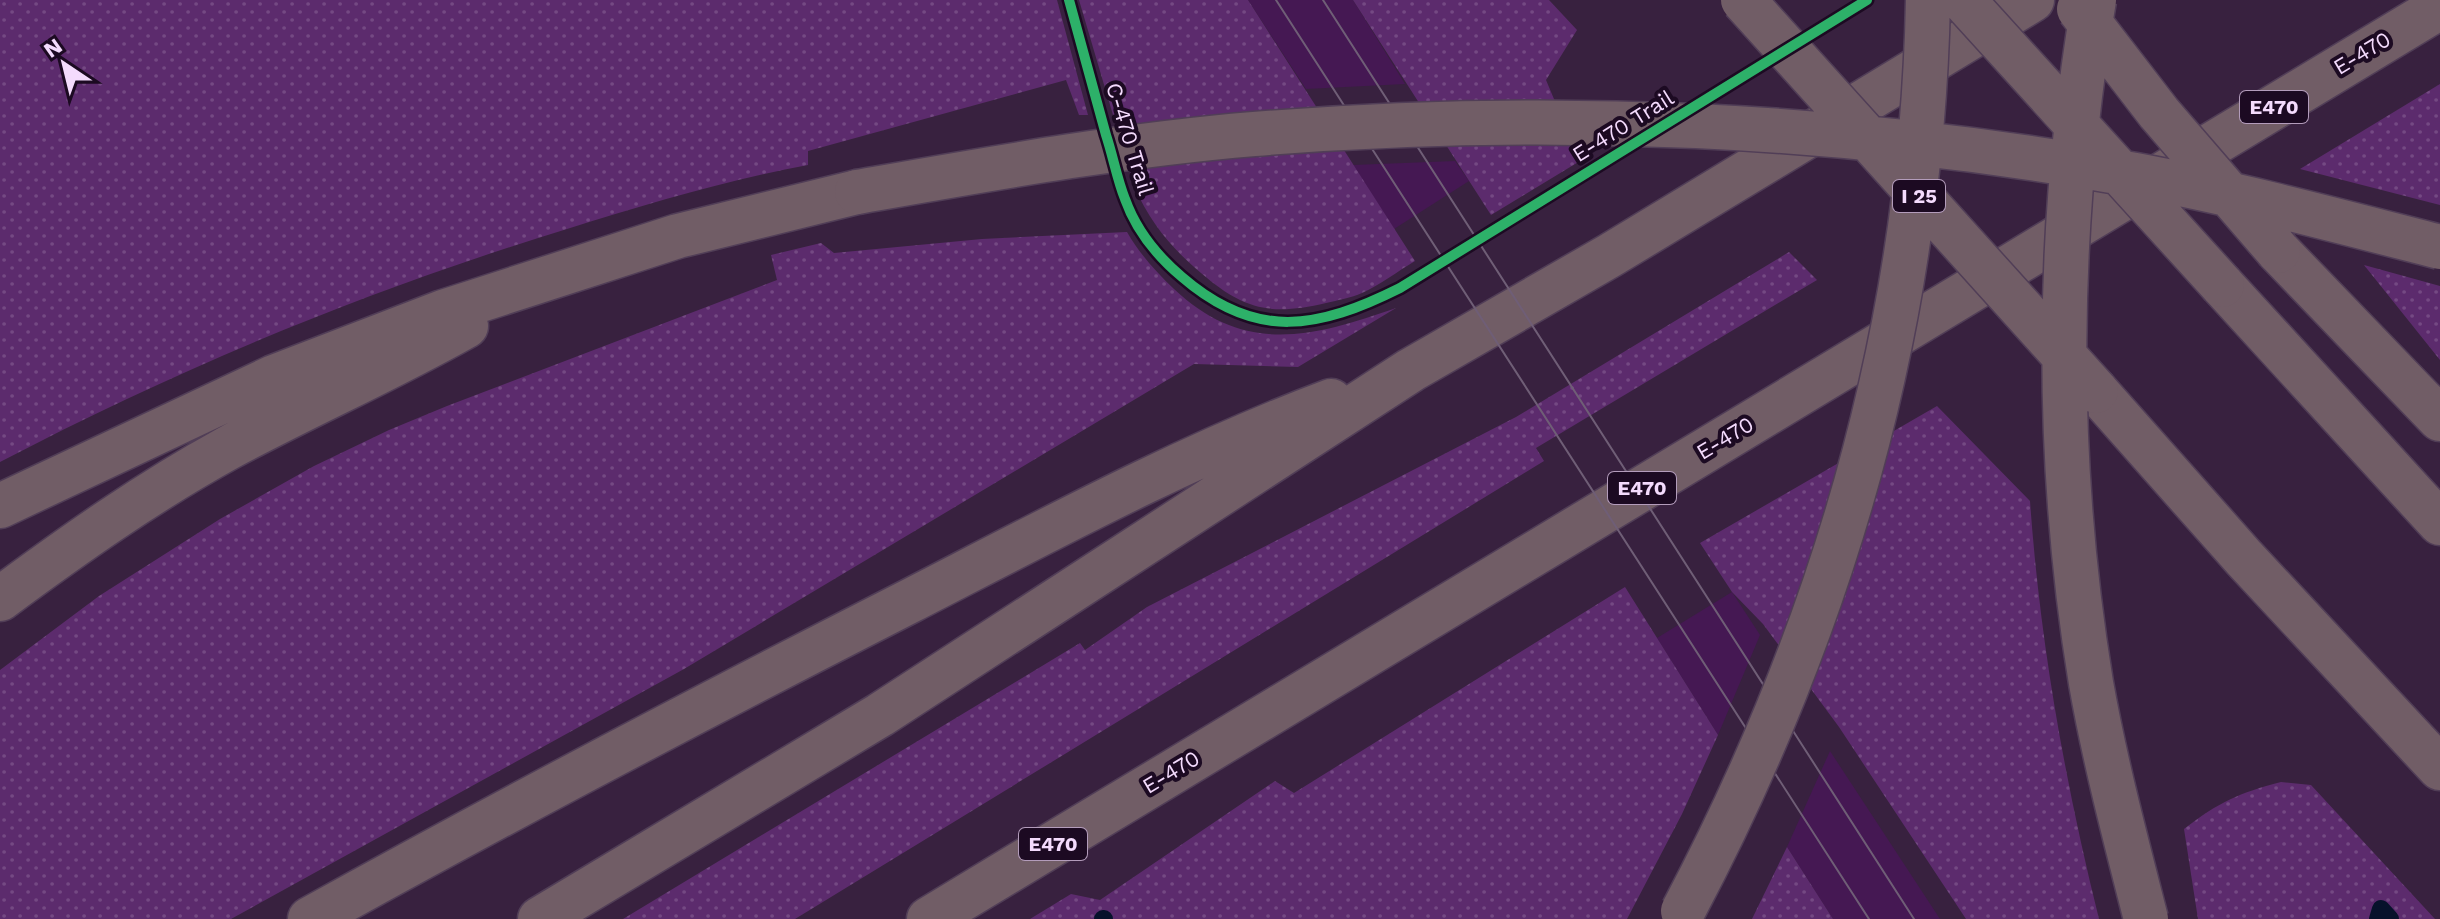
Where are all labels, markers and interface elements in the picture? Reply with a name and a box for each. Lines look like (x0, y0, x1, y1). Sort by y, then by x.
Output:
north arrow (24, 24, 104, 104)
street label: E-470 (2329, 26, 2395, 80)
text: N (39, 33, 67, 63)
street label: C-470 Trail (1101, 80, 1159, 199)
street label: E-470 Trail (1568, 85, 1678, 167)
road number: E470 (2240, 91, 2308, 123)
road number: I 25 (1893, 180, 1945, 212)
street label: E-470 (1692, 411, 1758, 465)
road number: E470 (1608, 472, 1676, 504)
street label: E-470 (1138, 745, 1204, 799)
road number: E470 (1019, 828, 1087, 860)

